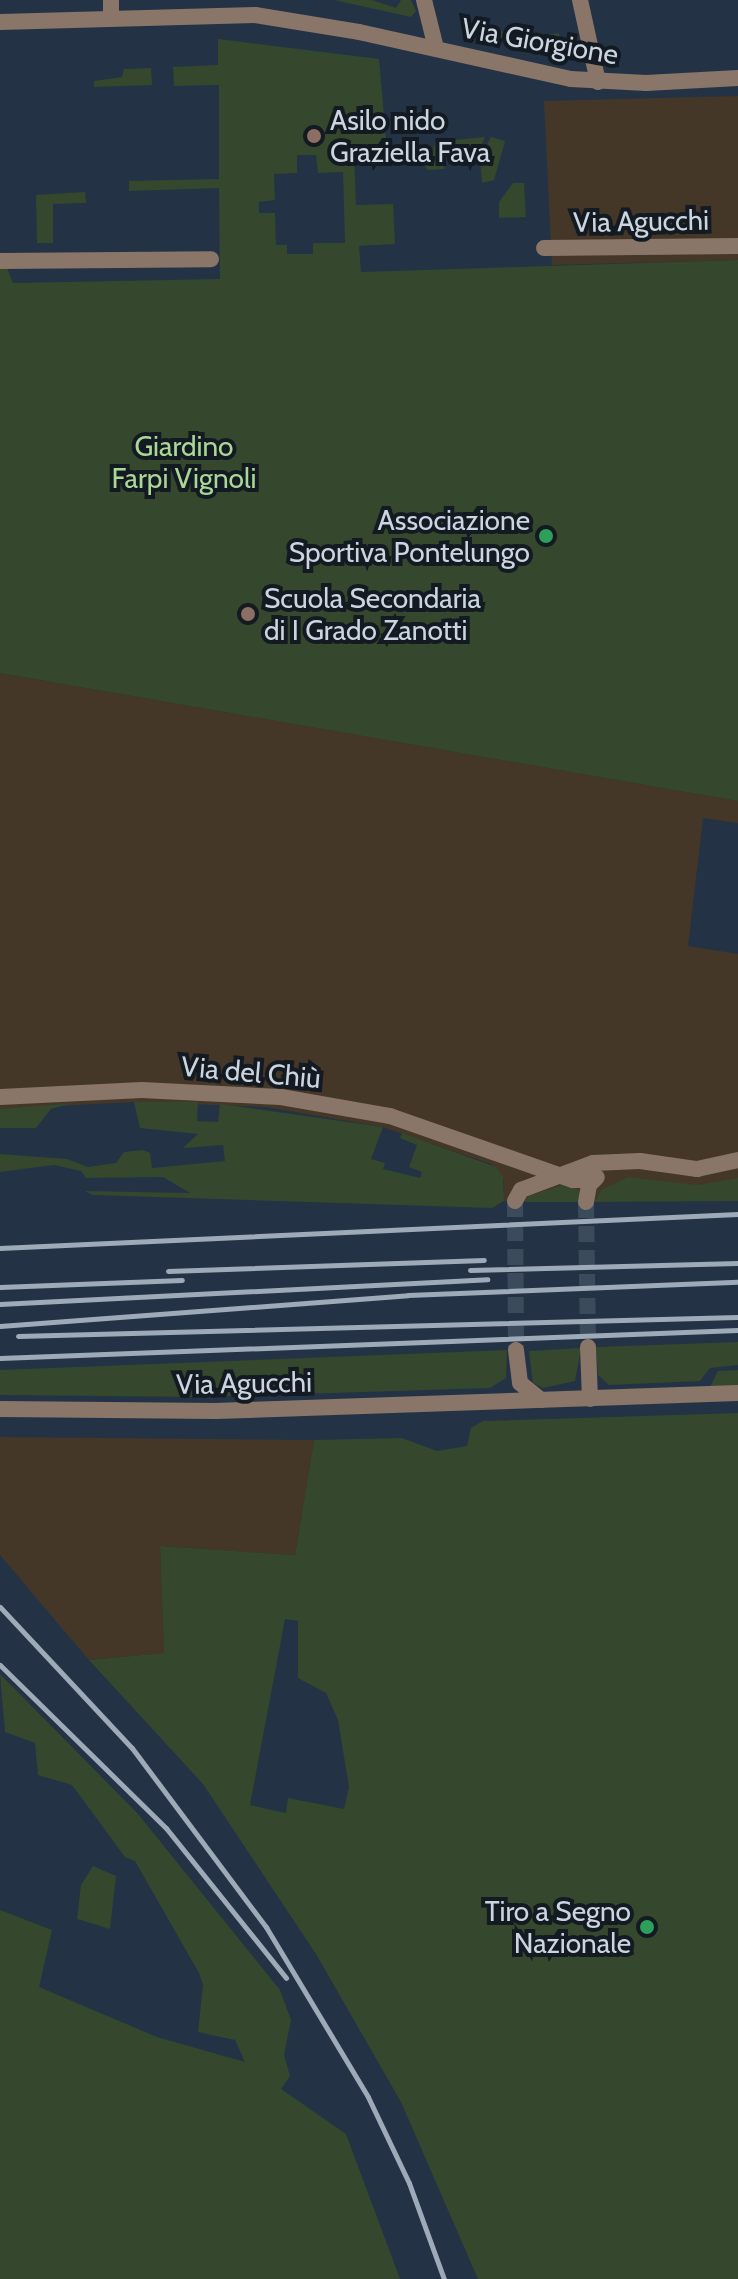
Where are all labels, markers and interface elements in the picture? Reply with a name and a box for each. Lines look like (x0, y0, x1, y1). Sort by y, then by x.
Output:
street label: Via Giorgione (459, 11, 621, 71)
place label: Asilo nido Graziella Fava (330, 103, 490, 169)
marker: Asilo nido Graziella Fava (305, 127, 323, 145)
street label: Via Agucchi (573, 203, 709, 239)
park label: Giardino Farpi Vignoli (112, 429, 256, 495)
place label: Associazione Sportiva Pontelungo (289, 503, 530, 569)
marker: Associazione Sportiva Pontelungo (537, 527, 555, 545)
place label: Scuola Secondaria di I Grado Zanotti (264, 581, 481, 647)
marker: Scuola Secondaria di I Grado Zanotti (239, 605, 257, 623)
street label: Via del Chiù (180, 1049, 322, 1095)
street label: Via Agucchi (176, 1365, 312, 1401)
place label: Tiro a Segno Nazionale (485, 1894, 631, 1960)
marker: Tiro a Segno Nazionale (638, 1918, 656, 1936)

